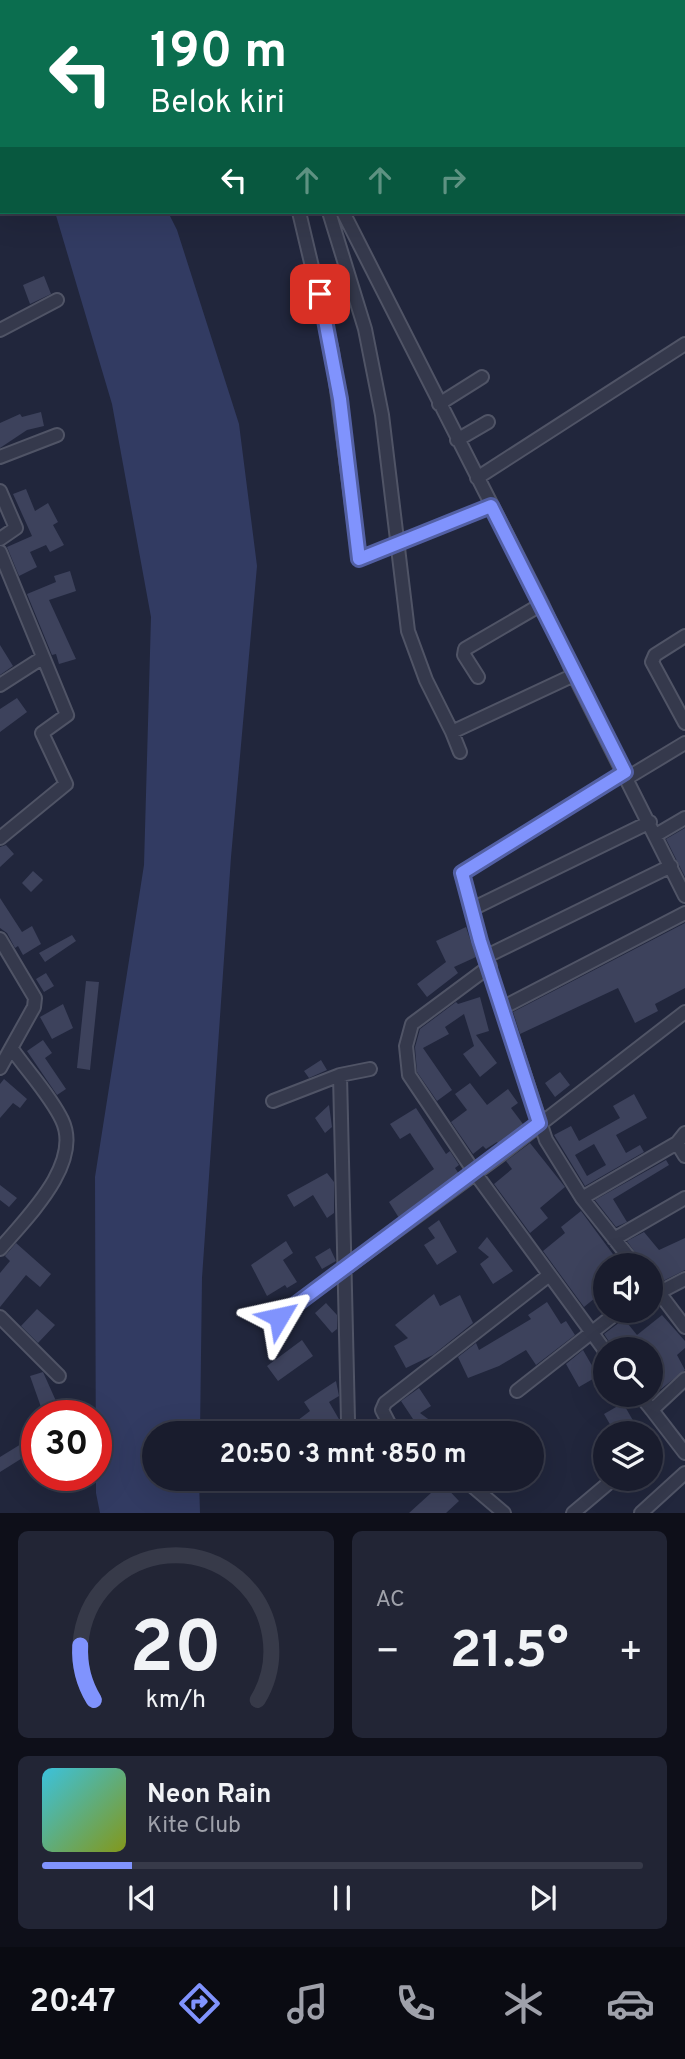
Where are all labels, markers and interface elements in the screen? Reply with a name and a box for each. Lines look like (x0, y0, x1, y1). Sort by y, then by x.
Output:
text: 190 m (150, 23, 287, 85)
icon: left (35, 28, 126, 119)
text: Belok kiri (150, 84, 285, 124)
icon: left (215, 161, 253, 199)
icon: ahead (288, 161, 326, 199)
icon: ahead (361, 161, 399, 199)
icon: right (434, 161, 472, 199)
pin (290, 264, 350, 324)
icon: arrive (301, 275, 339, 313)
map controls (593, 1253, 663, 1491)
button: sound (593, 1253, 663, 1323)
position arrow (242, 1280, 316, 1354)
button: search (593, 1337, 663, 1407)
speed limit sign: 30 (21, 1400, 112, 1491)
button: layers (593, 1421, 663, 1491)
text: 20:50 · 3 mnt · 850 m (219, 1439, 467, 1472)
text: AC (376, 1586, 405, 1615)
text: 20 (130, 1607, 222, 1699)
text: 21.5° (450, 1620, 569, 1686)
text: − (376, 1629, 400, 1678)
text: + (618, 1629, 643, 1678)
text: km/h (145, 1685, 206, 1717)
text: Neon Rain (147, 1779, 272, 1812)
text: Kite Club (147, 1812, 241, 1841)
icon: previous (123, 1879, 161, 1917)
icon: pause (323, 1879, 361, 1917)
icon: next (524, 1879, 562, 1917)
icon: directions (175, 1979, 224, 2028)
icon: music (283, 1979, 332, 2028)
icon: phone (391, 1979, 440, 2028)
icon: climate (499, 1979, 548, 2028)
icon: car (606, 1979, 655, 2028)
text: 20:47 (29, 1983, 116, 2023)

